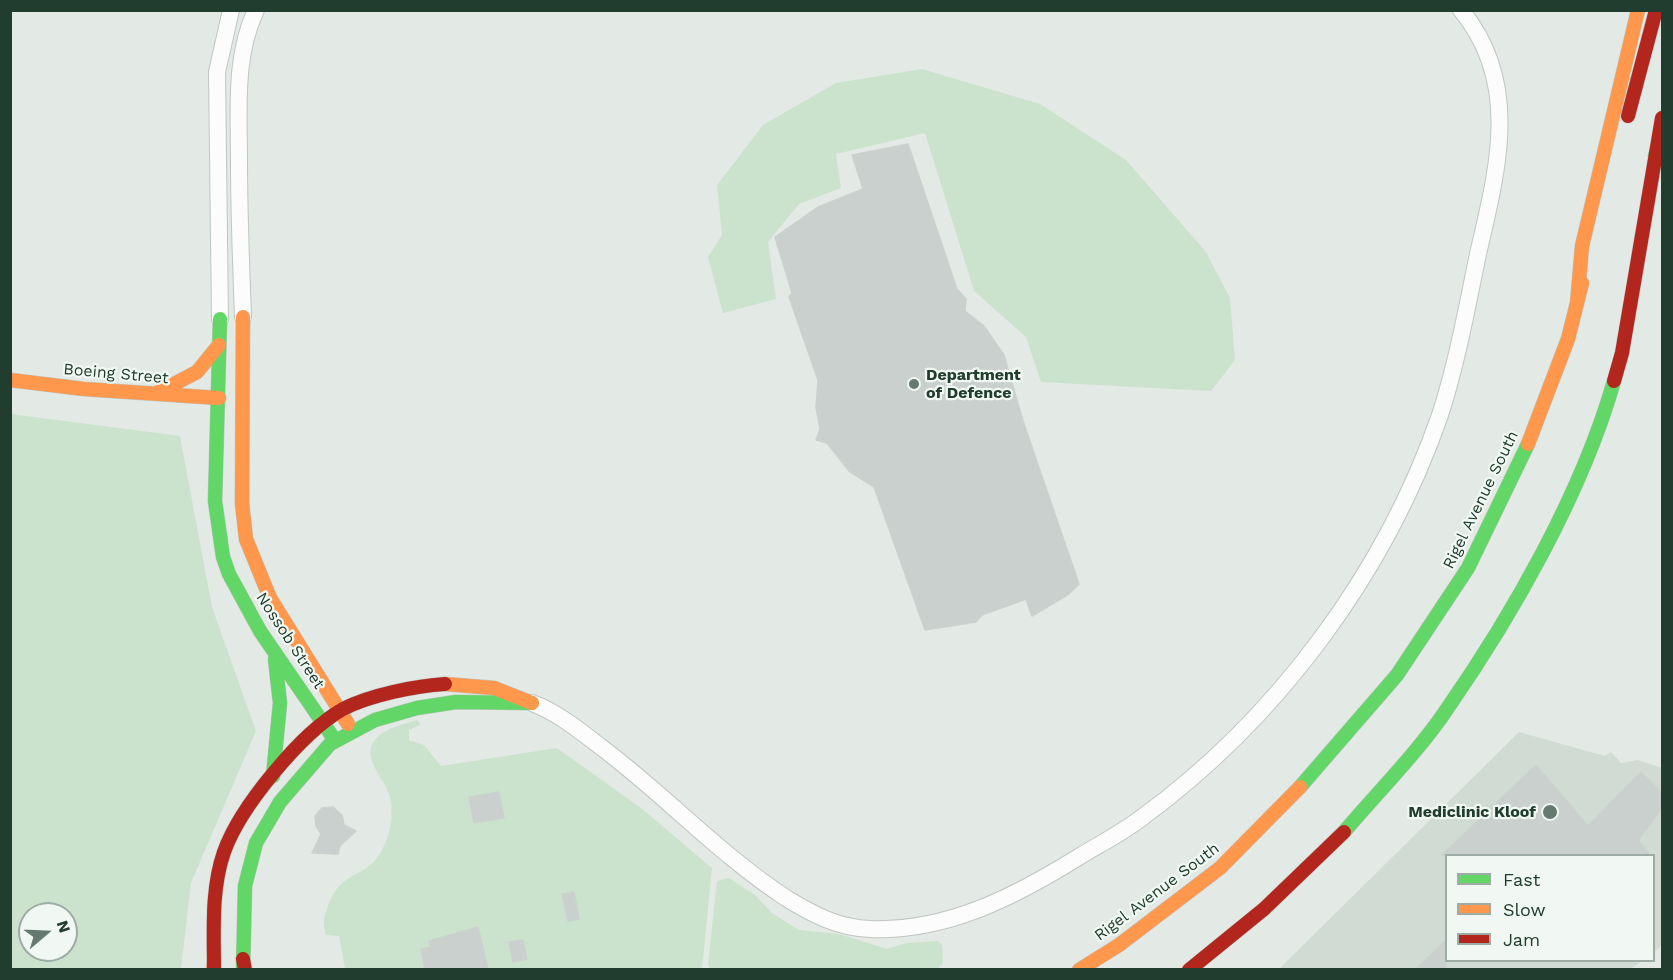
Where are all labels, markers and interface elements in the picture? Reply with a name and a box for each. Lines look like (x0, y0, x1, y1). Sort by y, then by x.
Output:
street label: Boeing Street (63, 360, 169, 388)
place label: Department of Defence (926, 365, 1021, 403)
marker: Department of Defence (907, 377, 921, 391)
street label: Rigel Avenue South (1439, 428, 1523, 572)
street label: Nossob Street (252, 589, 328, 693)
place label: Mediclinic Kloof (1408, 802, 1536, 822)
marker: Mediclinic Kloof (1541, 803, 1559, 821)
street label: Rigel Avenue South (1091, 839, 1223, 945)
legend (1445, 854, 1655, 962)
text: Fast (1503, 869, 1540, 890)
text: Slow (1503, 899, 1546, 920)
north arrow (18, 902, 78, 962)
text: N (53, 918, 75, 935)
text: Jam (1503, 929, 1540, 950)

